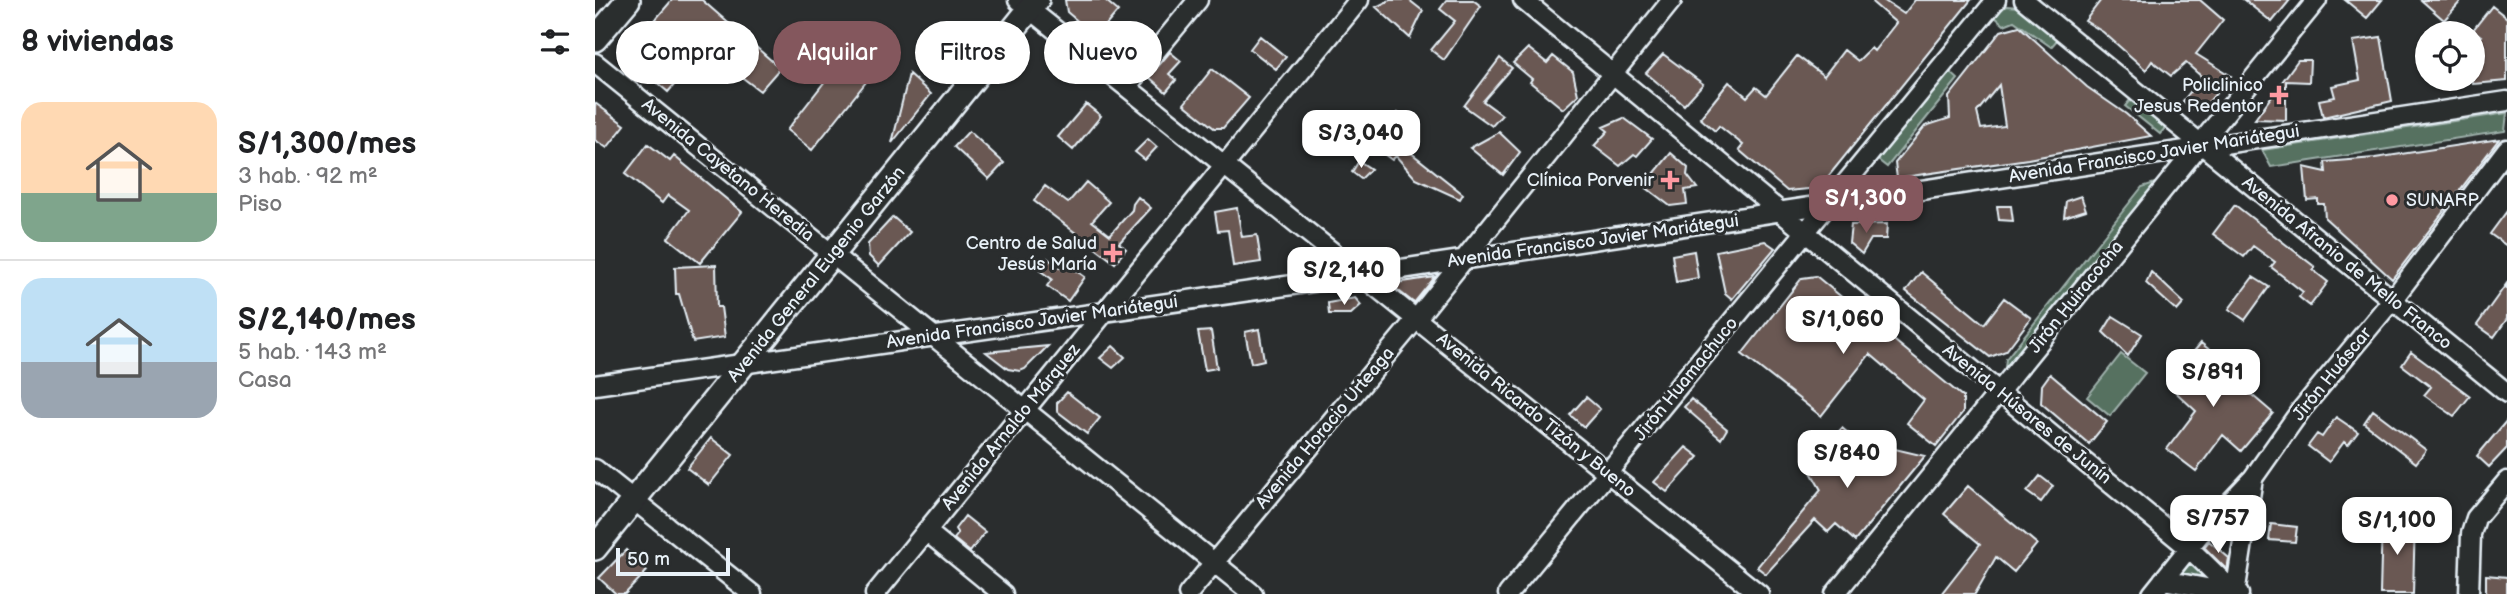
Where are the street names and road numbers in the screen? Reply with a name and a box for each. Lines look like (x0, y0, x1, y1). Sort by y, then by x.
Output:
street label: Avenida Cayetano Heredia (638, 94, 818, 246)
street label: Avenida Francisco Javier Mariátegui (2007, 121, 2301, 187)
street label: Avenida General Eugenio Garzón (723, 162, 909, 386)
street label: Avenida Afranio de Mello Franco (2238, 172, 2456, 354)
street label: Avenida Francisco Javier Mariátegui (1446, 210, 1740, 272)
street label: Jirón Huiracocha (2024, 237, 2128, 357)
street label: Avenida Francisco Javier Mariátegui (885, 291, 1179, 353)
street label: Jirón Huamachuco (1630, 313, 1742, 445)
street label: Jirón Huáscar (2288, 323, 2376, 425)
street label: Avenida Ricardo Tizón y Bueno (1432, 328, 1640, 502)
street label: Avenida Arnaldo Márquez (937, 339, 1085, 514)
street label: Avenida Húsares de Junín (1938, 339, 2116, 489)
street label: Avenida Horacio Urteaga (1251, 343, 1399, 513)

